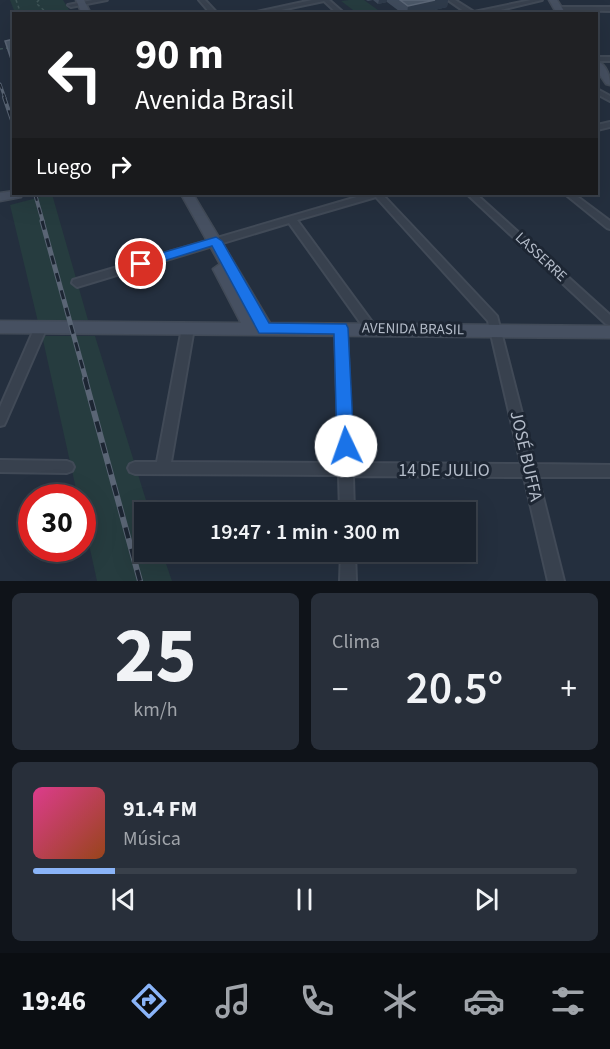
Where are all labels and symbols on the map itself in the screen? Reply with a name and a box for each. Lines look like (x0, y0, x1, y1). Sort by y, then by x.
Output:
street label: LASSERRE (510, 227, 572, 287)
pin (115, 238, 166, 289)
street label: AVENIDA BRASIL (362, 318, 464, 340)
street label: JOSÉ BUFFA (503, 408, 549, 504)
position arrow (314, 414, 378, 478)
street label: 14 DE JULIO (398, 458, 490, 483)
speed limit sign: 30 (18, 484, 96, 562)

